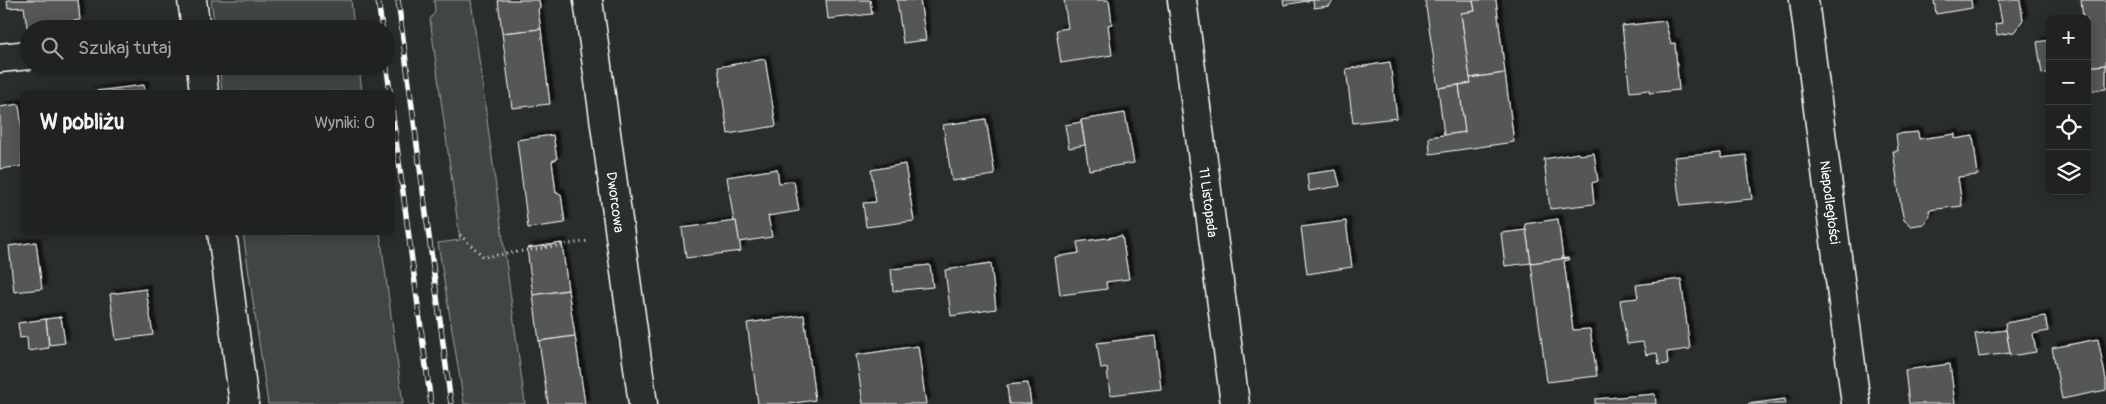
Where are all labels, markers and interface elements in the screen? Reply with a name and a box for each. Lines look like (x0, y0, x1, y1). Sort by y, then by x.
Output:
map controls (2046, 15, 2091, 195)
button: + (2046, 15, 2091, 60)
search box (20, 20, 395, 75)
icon: search (38, 34, 66, 62)
text: Szukaj tutaj (78, 36, 172, 60)
button: − (2046, 60, 2091, 105)
button: locate (2046, 105, 2091, 150)
text: W pobliżu (40, 109, 124, 136)
text: Wyniki: 0 (314, 113, 375, 133)
button: layers (2046, 150, 2091, 195)
street label: Niepodległości (1816, 160, 1843, 246)
street label: 11 Listopada (1195, 166, 1221, 238)
street label: Dworcowa (602, 171, 628, 234)

